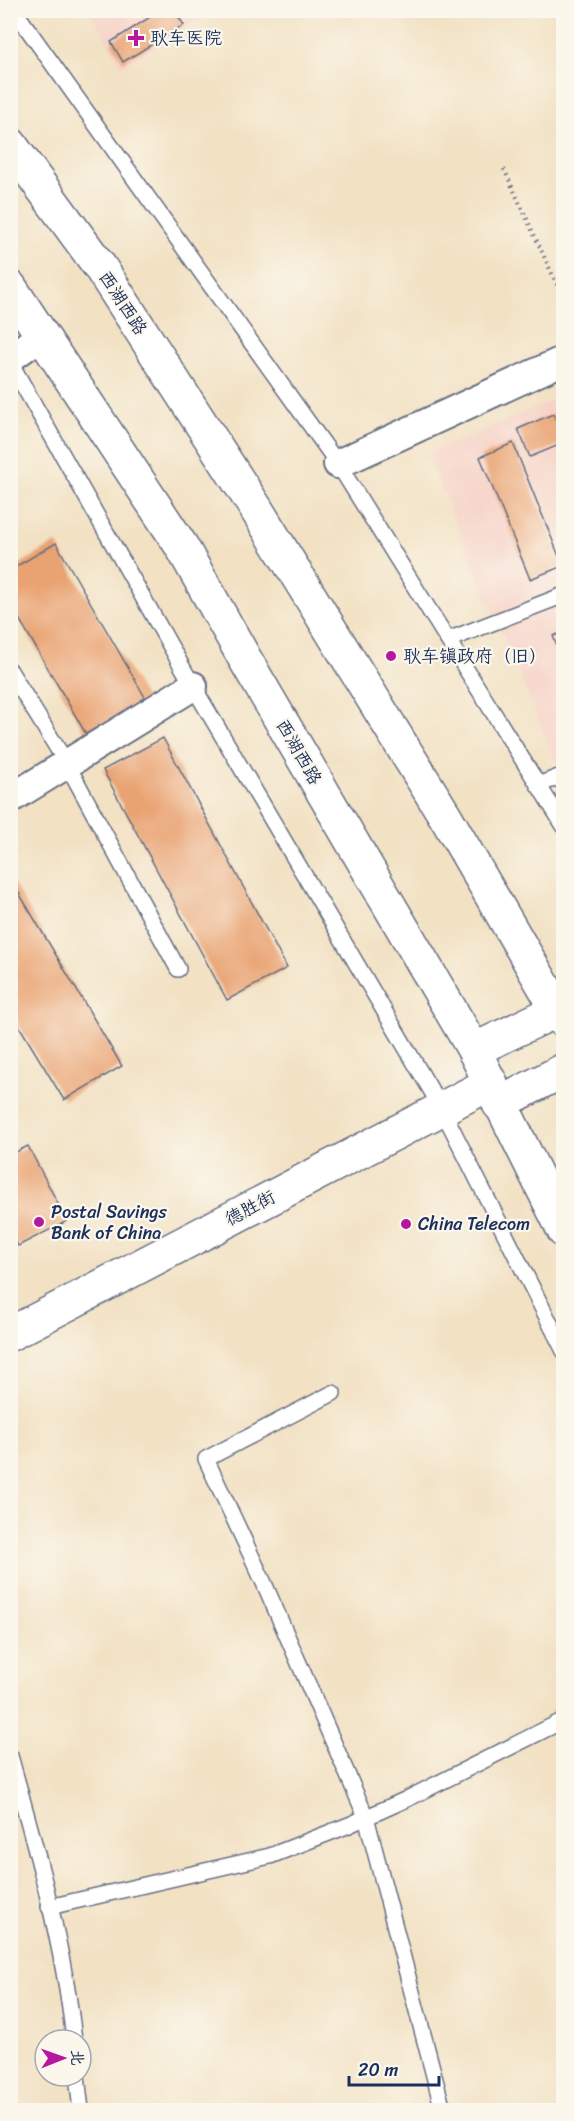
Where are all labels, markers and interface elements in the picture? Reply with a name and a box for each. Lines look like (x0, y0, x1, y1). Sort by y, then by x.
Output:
place label: 耿车医院 (150, 22, 222, 54)
marker: 耿车医院 (127, 29, 145, 47)
street label: 西湖西路 (90, 264, 156, 342)
place label: 耿车镇政府（旧） (403, 640, 547, 672)
marker: 耿车镇政府（旧） (384, 649, 398, 663)
street label: 西湖西路 (267, 713, 331, 791)
street label: 德胜街 (219, 1181, 281, 1235)
place label: Postal Savings Bank of China (51, 1196, 168, 1249)
place label: China Telecom (418, 1208, 530, 1240)
marker: Postal Savings Bank of China (32, 1215, 46, 1229)
marker: China Telecom (399, 1217, 413, 1231)
north arrow (33, 2028, 93, 2088)
text: 北 (63, 2049, 92, 2066)
scale bar (349, 2049, 439, 2087)
text: 20 m (358, 2054, 398, 2086)

